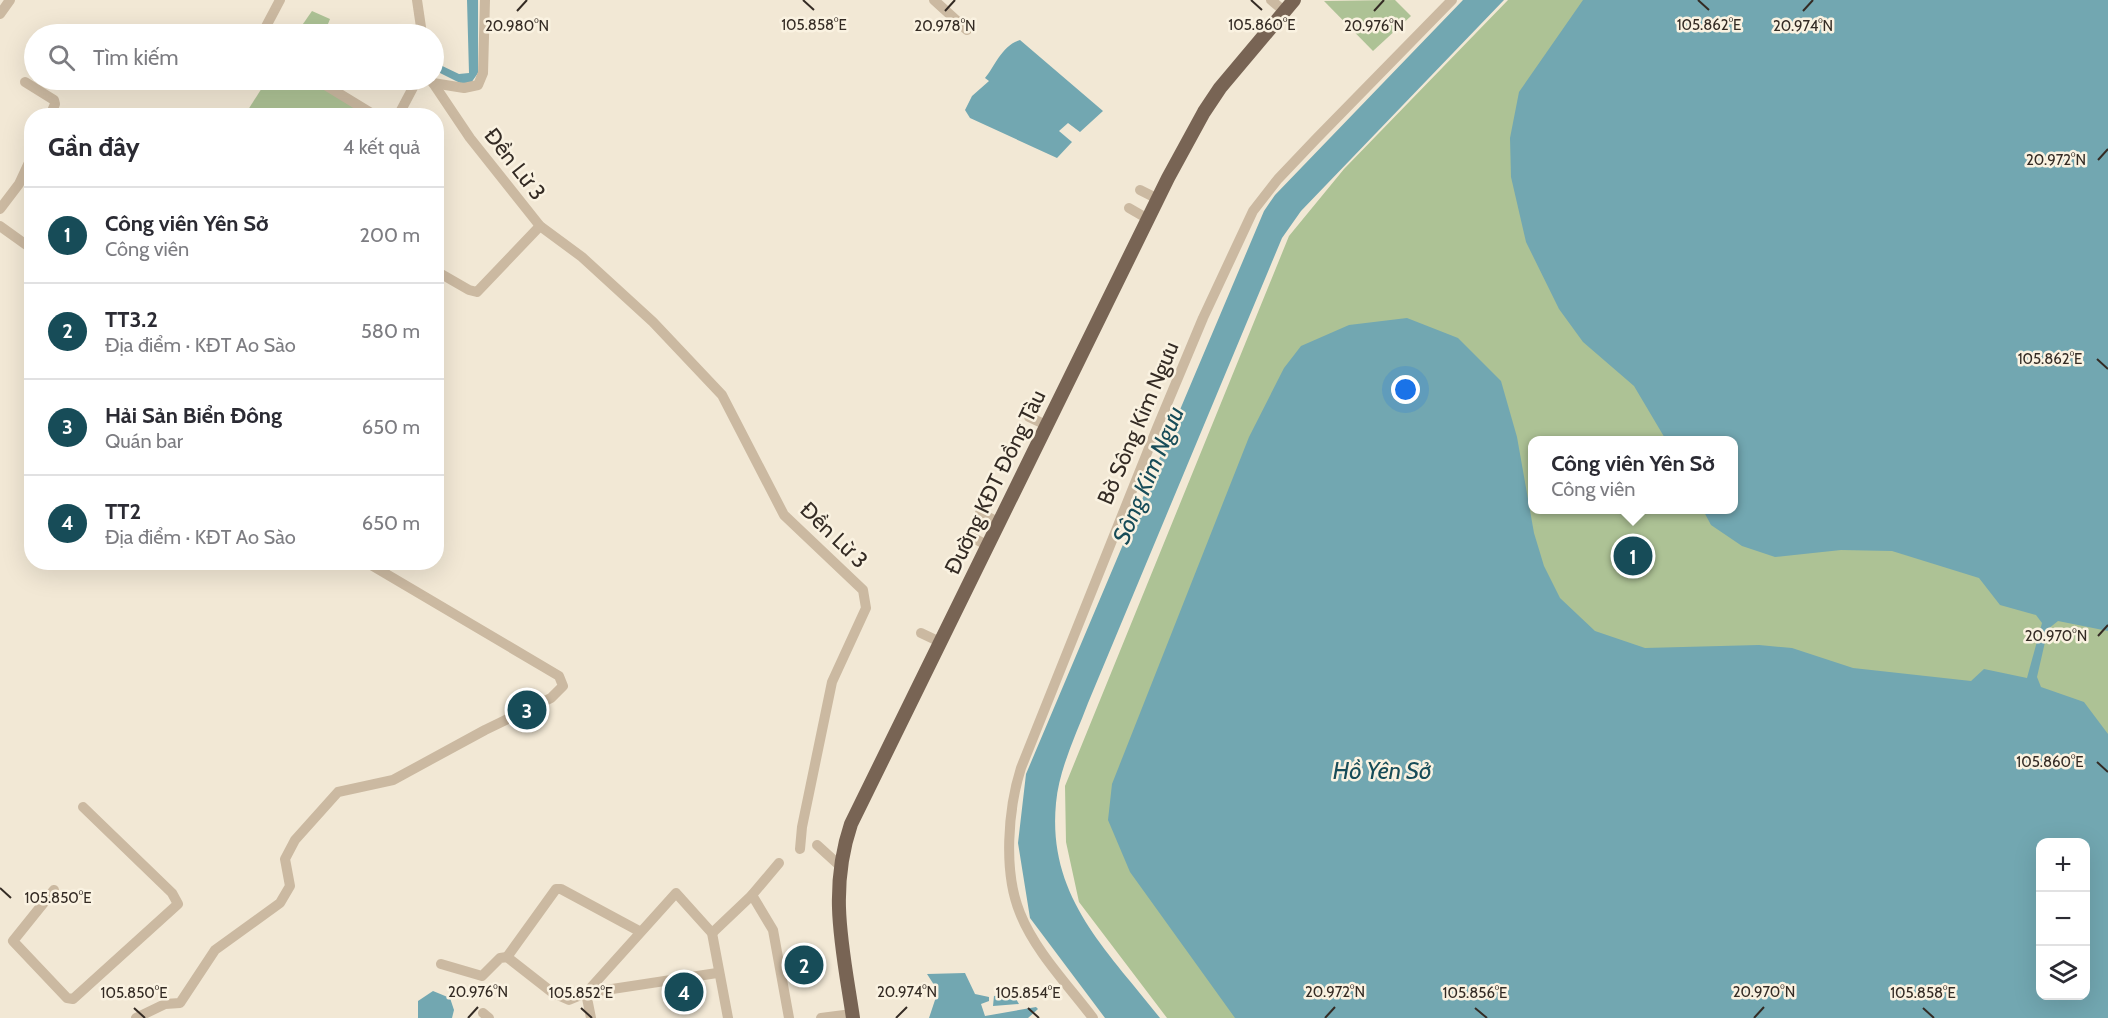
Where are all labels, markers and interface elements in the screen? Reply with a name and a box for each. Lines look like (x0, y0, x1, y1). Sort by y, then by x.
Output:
text: 105.858°E (781, 16, 847, 34)
text: 105.860°E (1228, 16, 1296, 34)
text: 105.862°E (1677, 16, 1741, 34)
text: 20.980°N (485, 17, 549, 35)
text: 20.978°N (914, 17, 976, 35)
text: 20.976°N (1344, 17, 1404, 35)
text: 20.974°N (1773, 17, 1833, 35)
search box (24, 24, 444, 90)
icon: search (45, 41, 78, 74)
text: Tìm kiếm (93, 44, 179, 71)
street label: Đền Lừ 3 (479, 123, 551, 205)
text: Gần đây (48, 131, 140, 163)
text: 4 kết quả (343, 135, 420, 159)
text: 20.972°N (2026, 151, 2086, 169)
text: Công viên Yên Sở (105, 210, 269, 237)
text: 1 (64, 223, 71, 247)
text: 200 m (360, 223, 420, 247)
text: Công viên (105, 237, 189, 261)
text: TT3.2 (105, 306, 158, 333)
text: 2 (62, 319, 73, 343)
text: 580 m (361, 319, 420, 343)
text: Địa điểm · KĐT Ao Sào (105, 333, 296, 357)
street label: Bờ Sông Kim Ngưu (1092, 338, 1184, 508)
text: 105.862°E (2018, 350, 2082, 368)
your location (1391, 375, 1420, 404)
street label: Đường KĐT Đồng Tàu (939, 385, 1051, 579)
text: Hải Sản Biển Đông (105, 402, 282, 429)
water label: Sông Kim Ngưu (1106, 402, 1190, 548)
text: 3 (62, 415, 73, 439)
text: 650 m (362, 415, 420, 439)
text: Quán bar (105, 429, 183, 453)
popup (1528, 436, 1738, 514)
text: Công viên Yên Sở (1551, 450, 1715, 477)
text: Công viên (1551, 477, 1635, 501)
street label: Đền Lừ 3 (794, 496, 874, 574)
text: TT2 (105, 498, 141, 525)
text: 4 (61, 511, 74, 535)
text: 650 m (362, 511, 420, 535)
text: Địa điểm · KĐT Ao Sào (105, 525, 296, 549)
pin: 1 (1614, 534, 1652, 578)
text: 20.970°N (2025, 627, 2087, 645)
pin: 3 (508, 688, 546, 732)
text: 105.860°E (2016, 753, 2084, 771)
water label: Hồ Yên Sở (1333, 756, 1432, 785)
map controls (2036, 838, 2090, 1000)
button: + (2036, 838, 2090, 892)
text: 105.850°E (25, 889, 91, 907)
button: − (2036, 892, 2090, 946)
pin: 2 (784, 942, 824, 988)
button: layers (2036, 946, 2090, 1000)
pin: 4 (664, 970, 704, 1014)
text: 20.976°N (448, 983, 508, 1001)
text: 20.974°N (877, 983, 937, 1001)
text: 20.972°N (1305, 983, 1365, 1001)
text: 20.970°N (1733, 983, 1795, 1001)
text: 105.850°E (101, 984, 167, 1002)
text: 105.852°E (549, 984, 613, 1002)
text: 105.854°E (996, 984, 1060, 1002)
text: 105.856°E (1443, 984, 1507, 1002)
text: 105.858°E (1890, 984, 1956, 1002)

